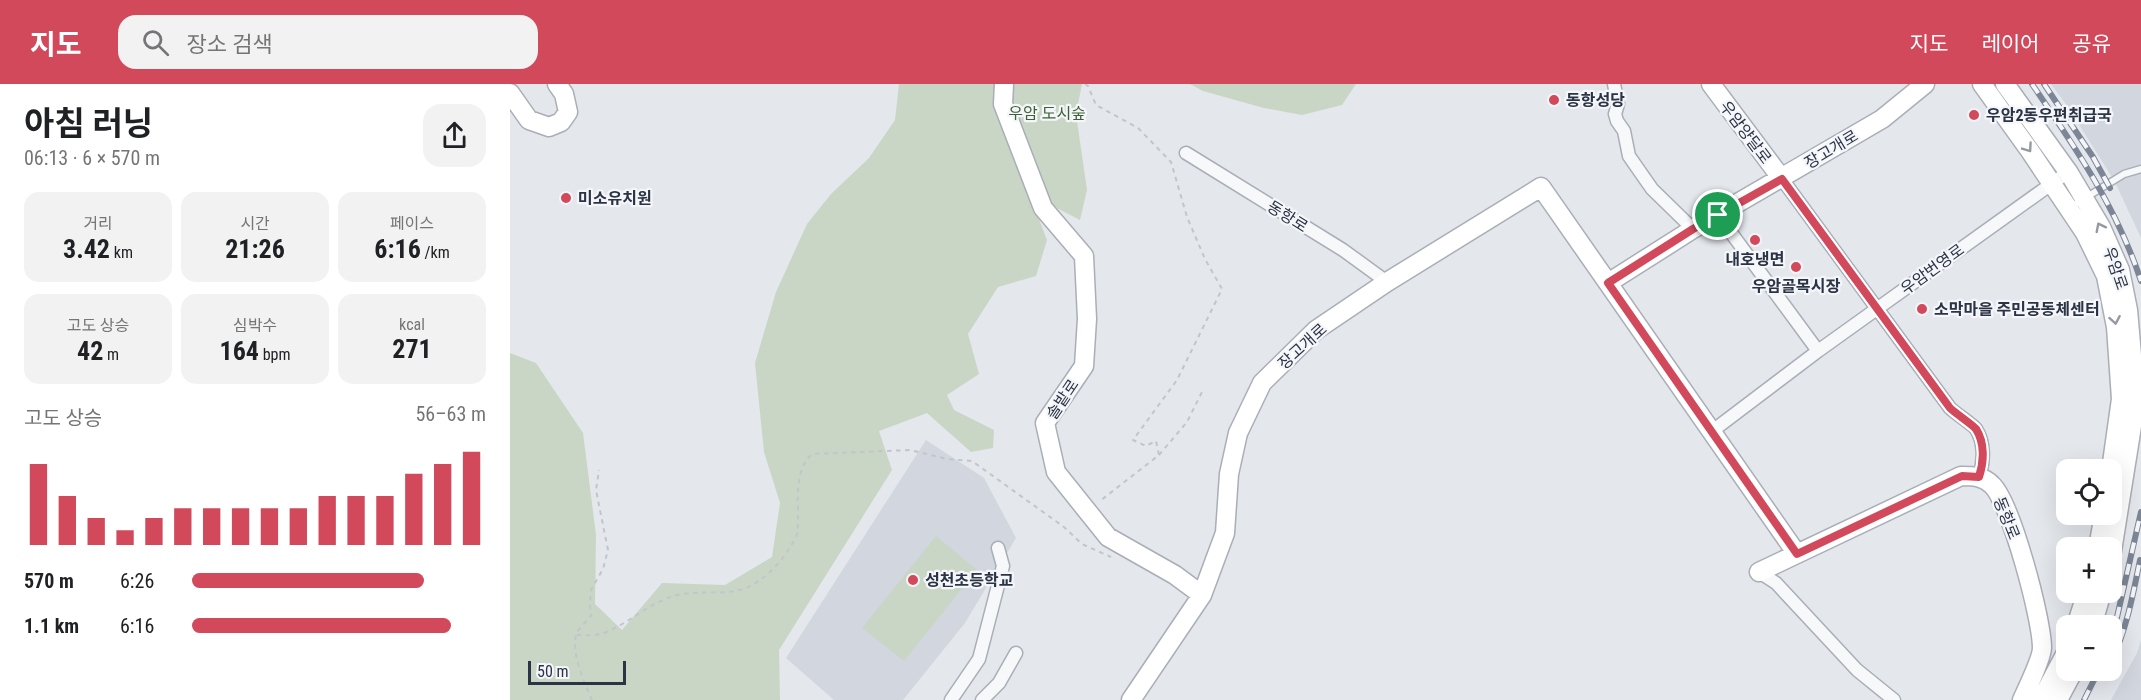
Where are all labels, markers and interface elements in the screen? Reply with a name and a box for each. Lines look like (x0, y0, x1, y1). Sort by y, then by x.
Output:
search box (118, 15, 538, 69)
icon: search (139, 26, 172, 59)
text: 지도 (30, 28, 82, 61)
text: 장소 검색 (187, 32, 273, 57)
text: 지도 (1910, 32, 1948, 56)
text: 레이어 (1981, 32, 2039, 56)
text: 공유 (2072, 32, 2111, 56)
place label: 동항성당 (1566, 91, 1625, 110)
marker: 동항성당 (1547, 93, 1561, 107)
street label: 우암양달로 (1716, 97, 1776, 168)
text: 아침 러닝 (24, 104, 153, 143)
button: share (423, 104, 486, 167)
park label: 우암 도시숲 (1008, 104, 1086, 123)
place label: 우암2동우편취급국 (1986, 106, 2112, 125)
marker: 우암2동우편취급국 (1967, 108, 1981, 122)
street label: 장고개로 (1801, 126, 1862, 173)
one-way arrow (2021, 142, 2032, 153)
text: 06:13 · 6 × 570 m (24, 146, 160, 170)
place label: 미소유치원 (578, 189, 652, 208)
pin (1692, 189, 1743, 240)
marker: 미소유치원 (559, 191, 573, 205)
street label: 동항로 (1264, 197, 1312, 236)
icon: arrive (1701, 198, 1734, 231)
text: 거리 (83, 214, 113, 233)
text: 시간 (240, 214, 270, 233)
text: 페이스 (390, 214, 434, 233)
one-way arrow (2096, 223, 2107, 234)
marker: 내호냉면 (1748, 233, 1762, 247)
text: 3.42 (63, 234, 110, 264)
text: 21:26 (225, 234, 285, 264)
text: 6:16 (374, 234, 421, 264)
street label: 우암번영로 (1897, 240, 1968, 299)
text: km (110, 243, 133, 262)
text: /km (421, 243, 450, 262)
street label: 우암로 (2099, 244, 2132, 292)
place label: 내호냉면 (1726, 250, 1784, 269)
marker: 우암골목시장 (1789, 260, 1803, 274)
place label: 우암골목시장 (1752, 277, 1840, 296)
place label: 소막마을 주민공동체센터 (1934, 300, 2100, 319)
marker: 소막마을 주민공동체센터 (1915, 302, 1929, 316)
text: kcal (399, 315, 425, 334)
one-way arrow (2108, 315, 2121, 325)
text: 고도 상승 (67, 316, 129, 335)
text: 심박수 (233, 316, 277, 335)
street label: 장고개로 (1274, 319, 1331, 373)
text: 271 (392, 334, 432, 364)
text: 42 (77, 336, 103, 366)
text: 164 (220, 336, 259, 366)
text: m (103, 345, 119, 364)
text: bpm (259, 345, 290, 364)
street label: 솔밭로 (1042, 375, 1083, 423)
text: 56–63 m (415, 402, 486, 426)
text: 고도 상승 (24, 406, 102, 430)
map controls (2056, 459, 2122, 681)
button: locate (2056, 459, 2122, 525)
street label: 동항로 (1989, 494, 2024, 542)
button: + (2056, 537, 2122, 603)
text: 570 m (24, 569, 74, 593)
text: 6:26 (120, 569, 154, 593)
place label: 성천초등학교 (925, 571, 1014, 590)
marker: 성천초등학교 (906, 573, 920, 587)
text: 1.1 km (24, 614, 79, 638)
text: 6:16 (120, 614, 154, 638)
button: − (2056, 615, 2122, 681)
scale bar (528, 658, 626, 686)
text: 50 m (537, 662, 569, 681)

